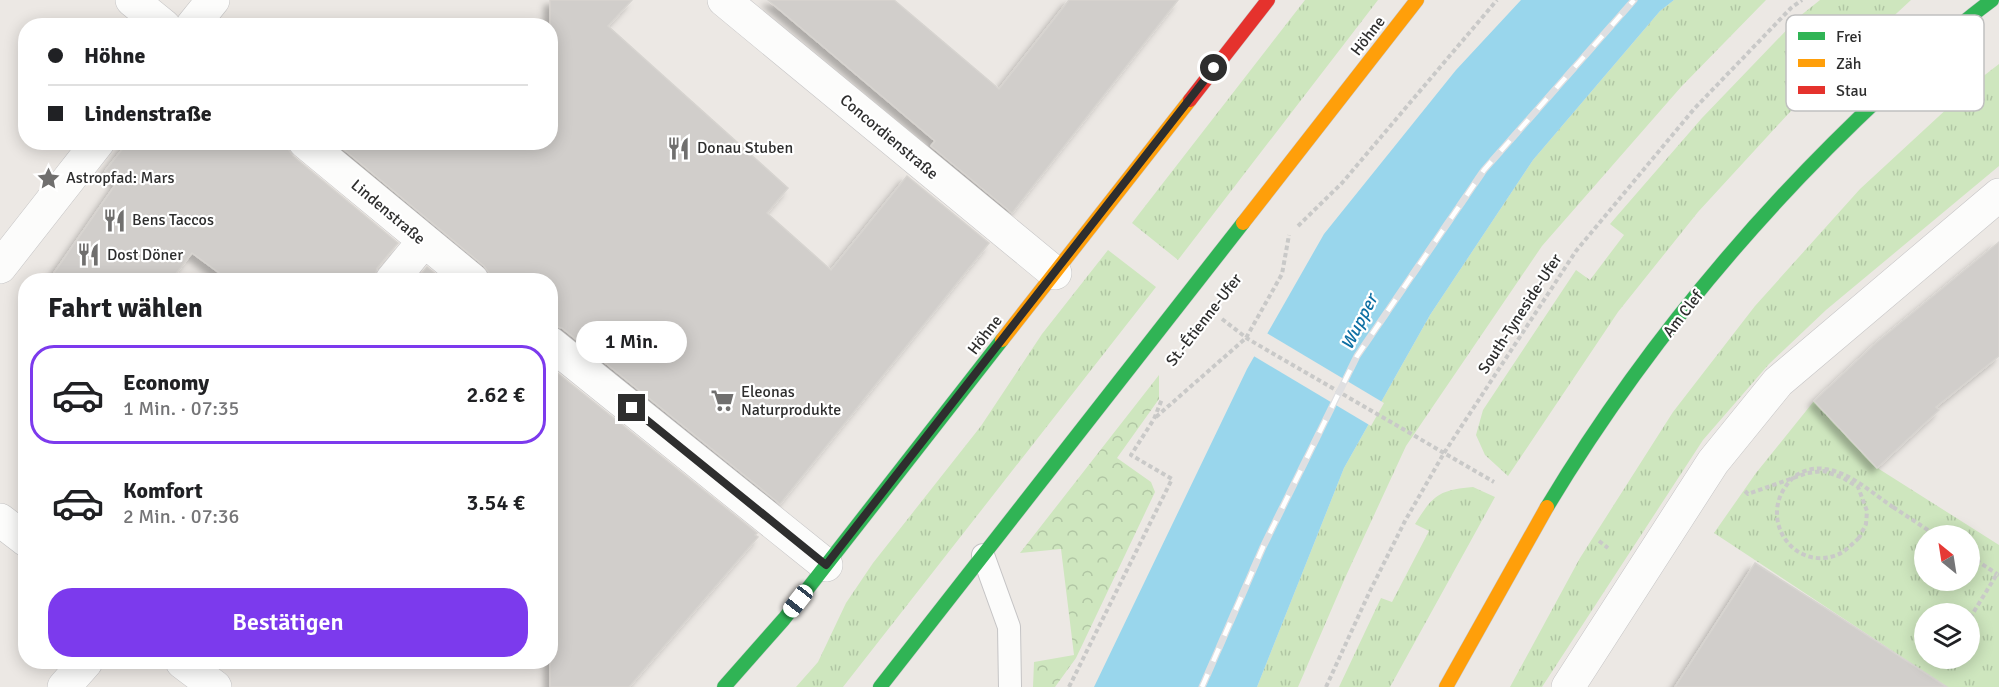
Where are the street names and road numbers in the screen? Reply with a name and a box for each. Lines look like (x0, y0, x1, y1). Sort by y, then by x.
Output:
street label: Höhne (1346, 12, 1390, 60)
street label: Concordienstraße (836, 90, 942, 184)
street label: Lindenstraße (347, 175, 429, 249)
street label: South-Tyneside-Ufer (1474, 250, 1566, 378)
street label: St.-Étienne-Ufer (1162, 270, 1246, 370)
street label: Am Clef (1659, 286, 1708, 341)
street label: Höhne (963, 311, 1007, 359)

